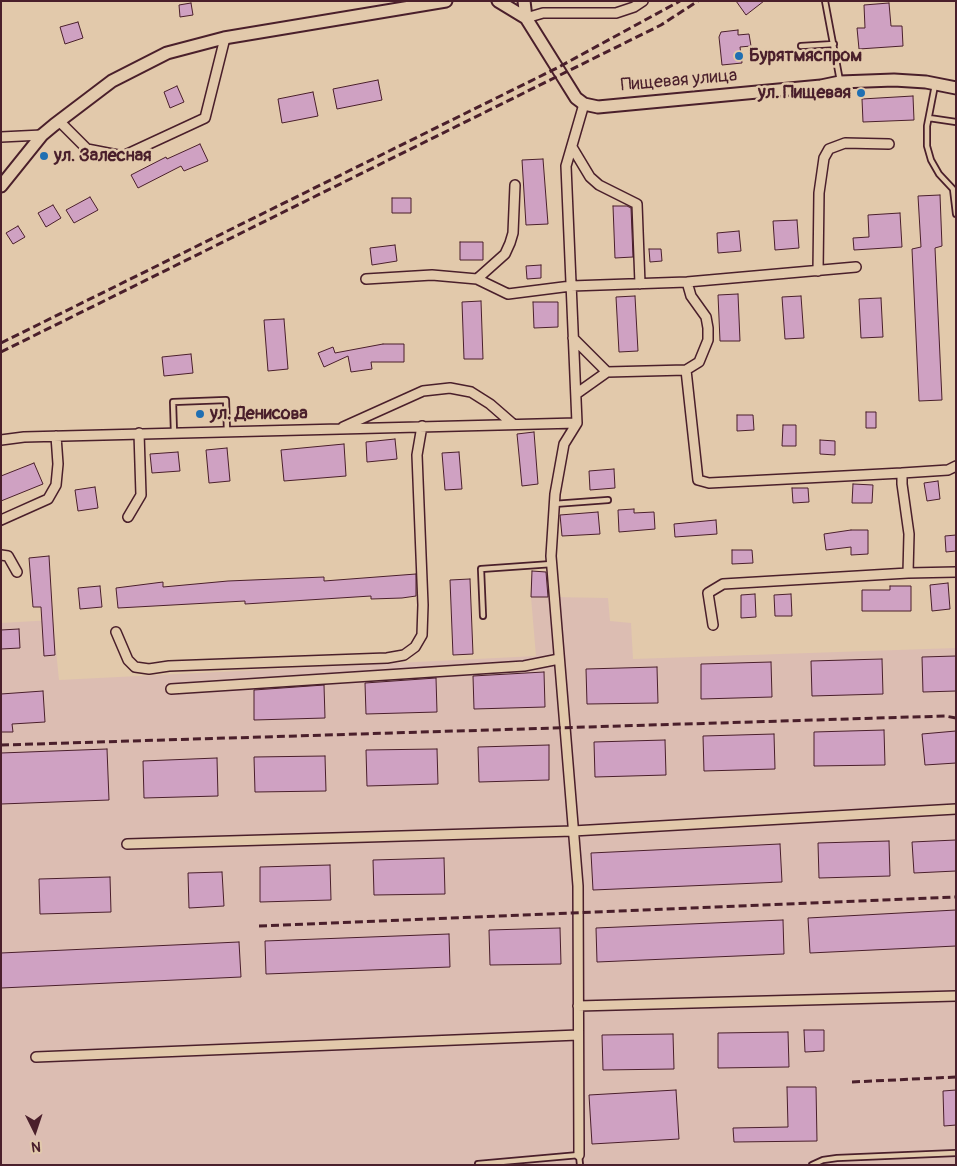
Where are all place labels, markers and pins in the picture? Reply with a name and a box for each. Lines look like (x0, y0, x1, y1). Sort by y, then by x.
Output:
place label: Бурятмяспром (749, 45, 862, 67)
marker: Бурятмяспром (733, 50, 745, 62)
place label: ул. Пищевая (758, 82, 851, 104)
marker: ул. Пищевая (855, 87, 867, 99)
place label: ул. Залесная (54, 145, 151, 167)
marker: ул. Залесная (38, 150, 50, 162)
place label: ул. Денисова (210, 403, 308, 425)
marker: ул. Денисова (194, 408, 206, 420)

